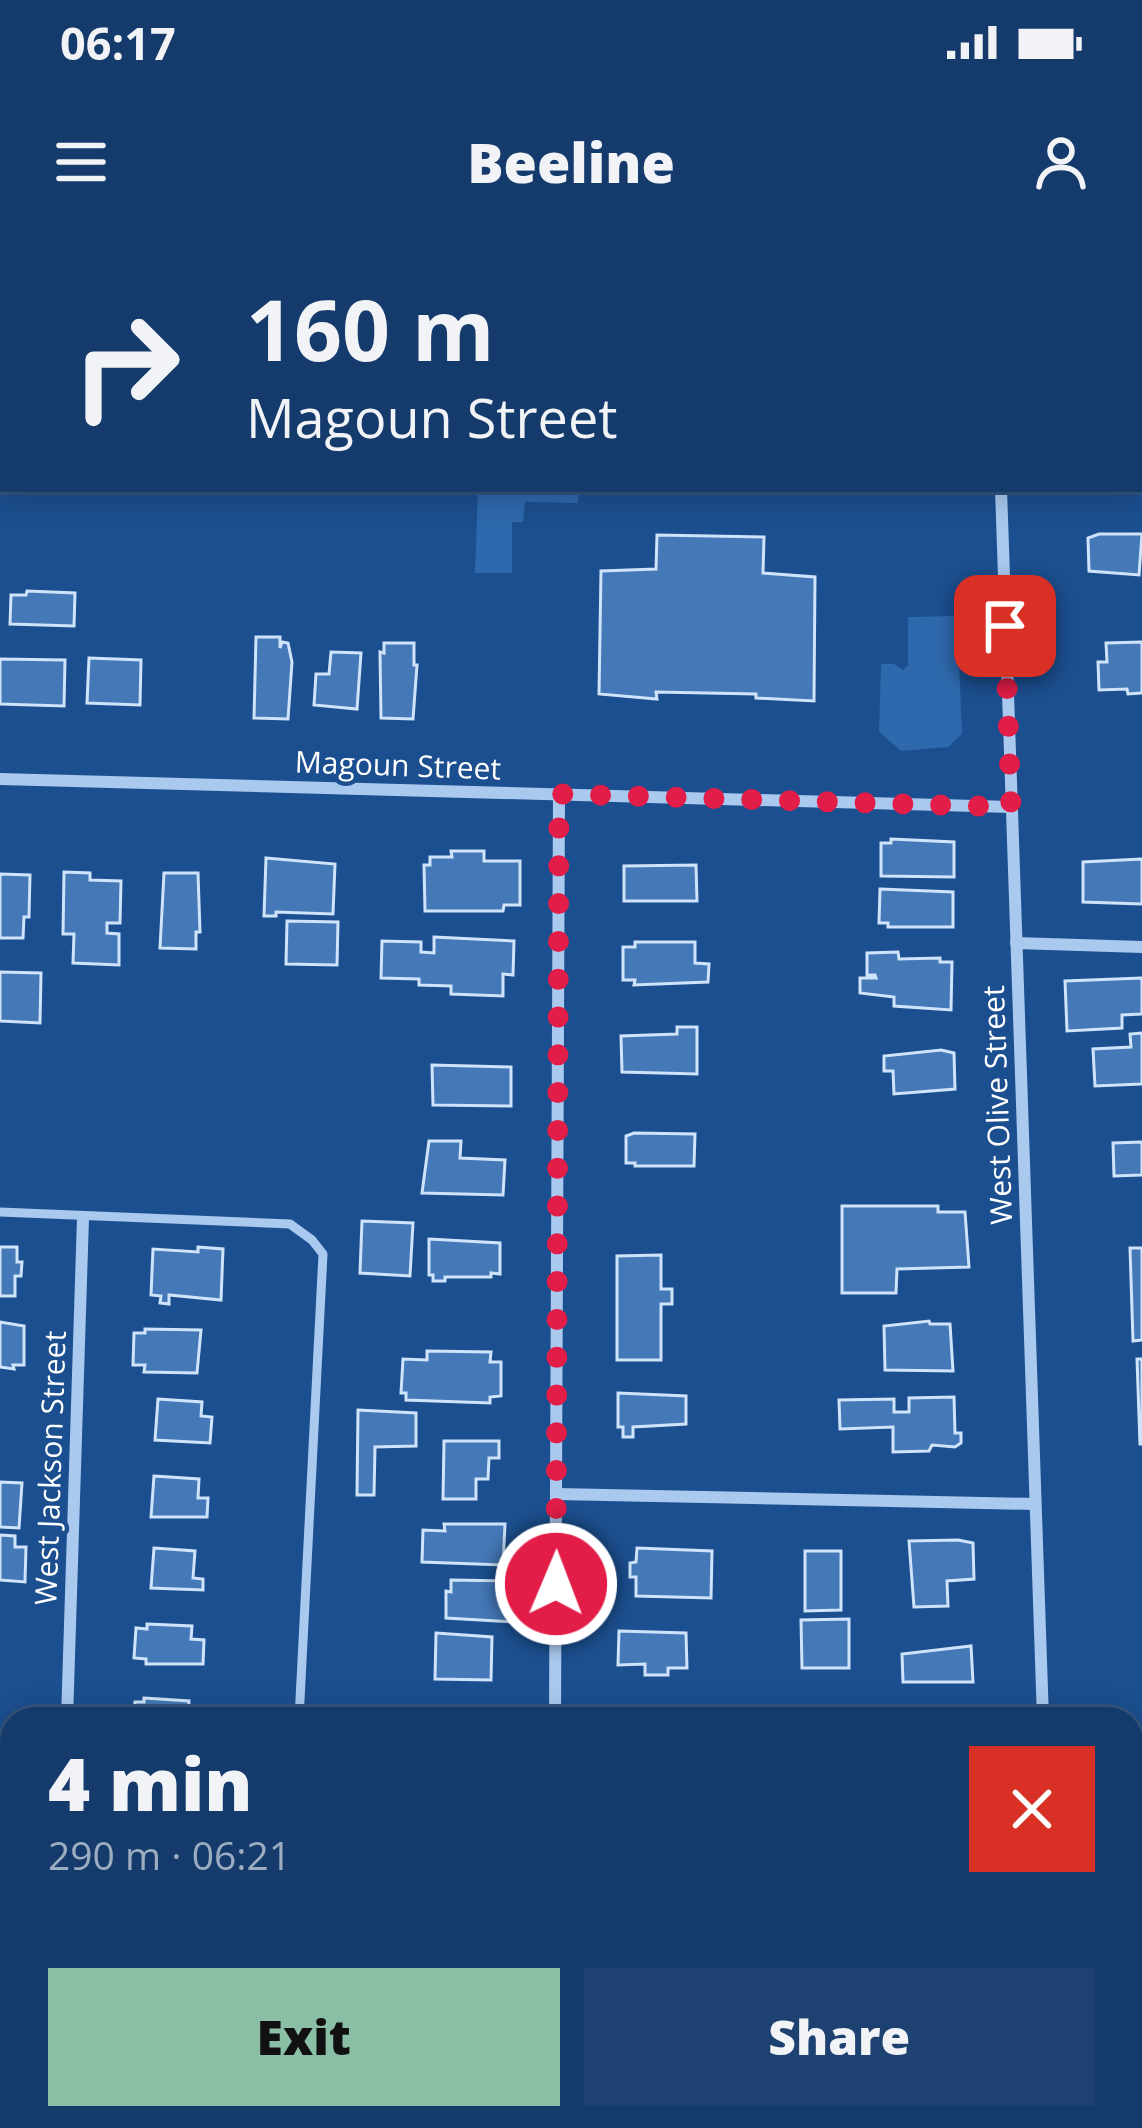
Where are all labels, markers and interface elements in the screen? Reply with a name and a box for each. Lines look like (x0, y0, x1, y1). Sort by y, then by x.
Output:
text: 06:17 (60, 12, 176, 73)
text: Beeline (467, 125, 675, 199)
icon: menu (48, 129, 114, 195)
icon: person (1028, 129, 1094, 195)
text: 160 m (246, 271, 494, 386)
icon: right (48, 288, 204, 444)
text: Magoun Street (246, 380, 617, 454)
pin (954, 575, 1056, 677)
icon: arrive (972, 593, 1038, 659)
street label: Magoun Street (294, 740, 502, 789)
street label: West Olive Street (972, 985, 1021, 1225)
street label: West Jackson Street (24, 1330, 75, 1606)
position arrow (493, 1521, 619, 1647)
text: 4 min (48, 1734, 253, 1832)
button: close (969, 1746, 1095, 1872)
text: 290 m · 06:21 (48, 1828, 291, 1881)
button: Exit (48, 1968, 560, 2106)
button: Share (584, 1968, 1095, 2106)

